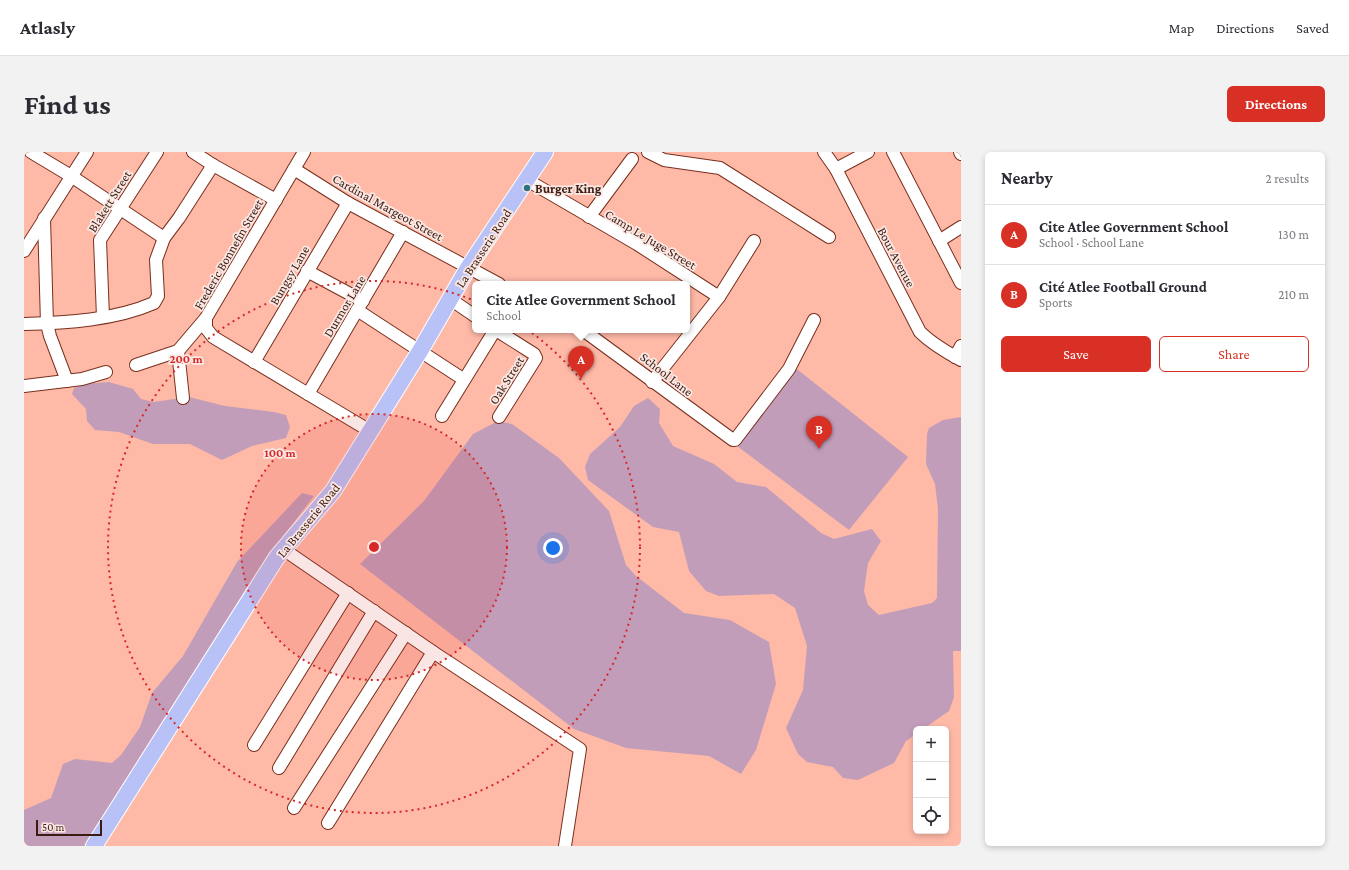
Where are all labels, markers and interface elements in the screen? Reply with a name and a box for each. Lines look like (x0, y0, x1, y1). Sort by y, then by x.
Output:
text: Atlasly (20, 17, 75, 38)
text: Map (1169, 20, 1194, 36)
text: Directions (1216, 20, 1274, 36)
text: Saved (1296, 20, 1329, 36)
button: Directions (1227, 86, 1325, 122)
text: Find us (24, 89, 111, 120)
street label: Blakett Street (85, 167, 135, 235)
text: Nearby (1001, 169, 1053, 188)
street label: Cardinal Margeot Street (330, 171, 446, 244)
text: 2 results (1266, 171, 1309, 186)
place label: Burger King (535, 181, 602, 196)
marker: Burger King (522, 183, 532, 193)
street label: Frederic Bonnefin Street (191, 196, 266, 312)
street label: La Brasserie Road (452, 206, 515, 290)
street label: Camp Le Juge Street (602, 206, 700, 273)
text: Cite Atlee Government School (1039, 219, 1228, 235)
street label: Bour Avenue (874, 225, 919, 290)
text: A (1010, 227, 1018, 242)
text: 130 m (1278, 227, 1309, 242)
text: School · School Lane (1039, 235, 1144, 250)
street label: Bungsy Lane (266, 243, 313, 308)
street label: Durmor Lane (320, 272, 369, 340)
text: Cité Atlee Football Ground (1039, 279, 1207, 295)
popup (472, 281, 690, 333)
text: B (1010, 287, 1018, 302)
text: 210 m (1278, 287, 1309, 302)
text: Cite Atlee Government School (486, 292, 676, 308)
text: Sports (1039, 295, 1072, 310)
text: School (486, 308, 521, 323)
button: Save (1001, 336, 1151, 372)
button: Share (1159, 336, 1309, 372)
pin: A (568, 346, 594, 379)
street label: School Lane (638, 349, 696, 400)
text: 200 m (169, 352, 203, 366)
street label: Oak Street (486, 353, 527, 407)
pin: B (806, 416, 832, 449)
text: 100 m (264, 446, 297, 460)
street label: La Brasserie Road (274, 480, 343, 560)
your location (543, 538, 563, 558)
centre of rings (367, 540, 381, 554)
map controls (913, 726, 949, 834)
button: + (913, 726, 949, 762)
button: − (913, 762, 949, 798)
button: locate (913, 798, 949, 834)
scale bar (36, 818, 102, 837)
text: 50 m (42, 821, 64, 833)

